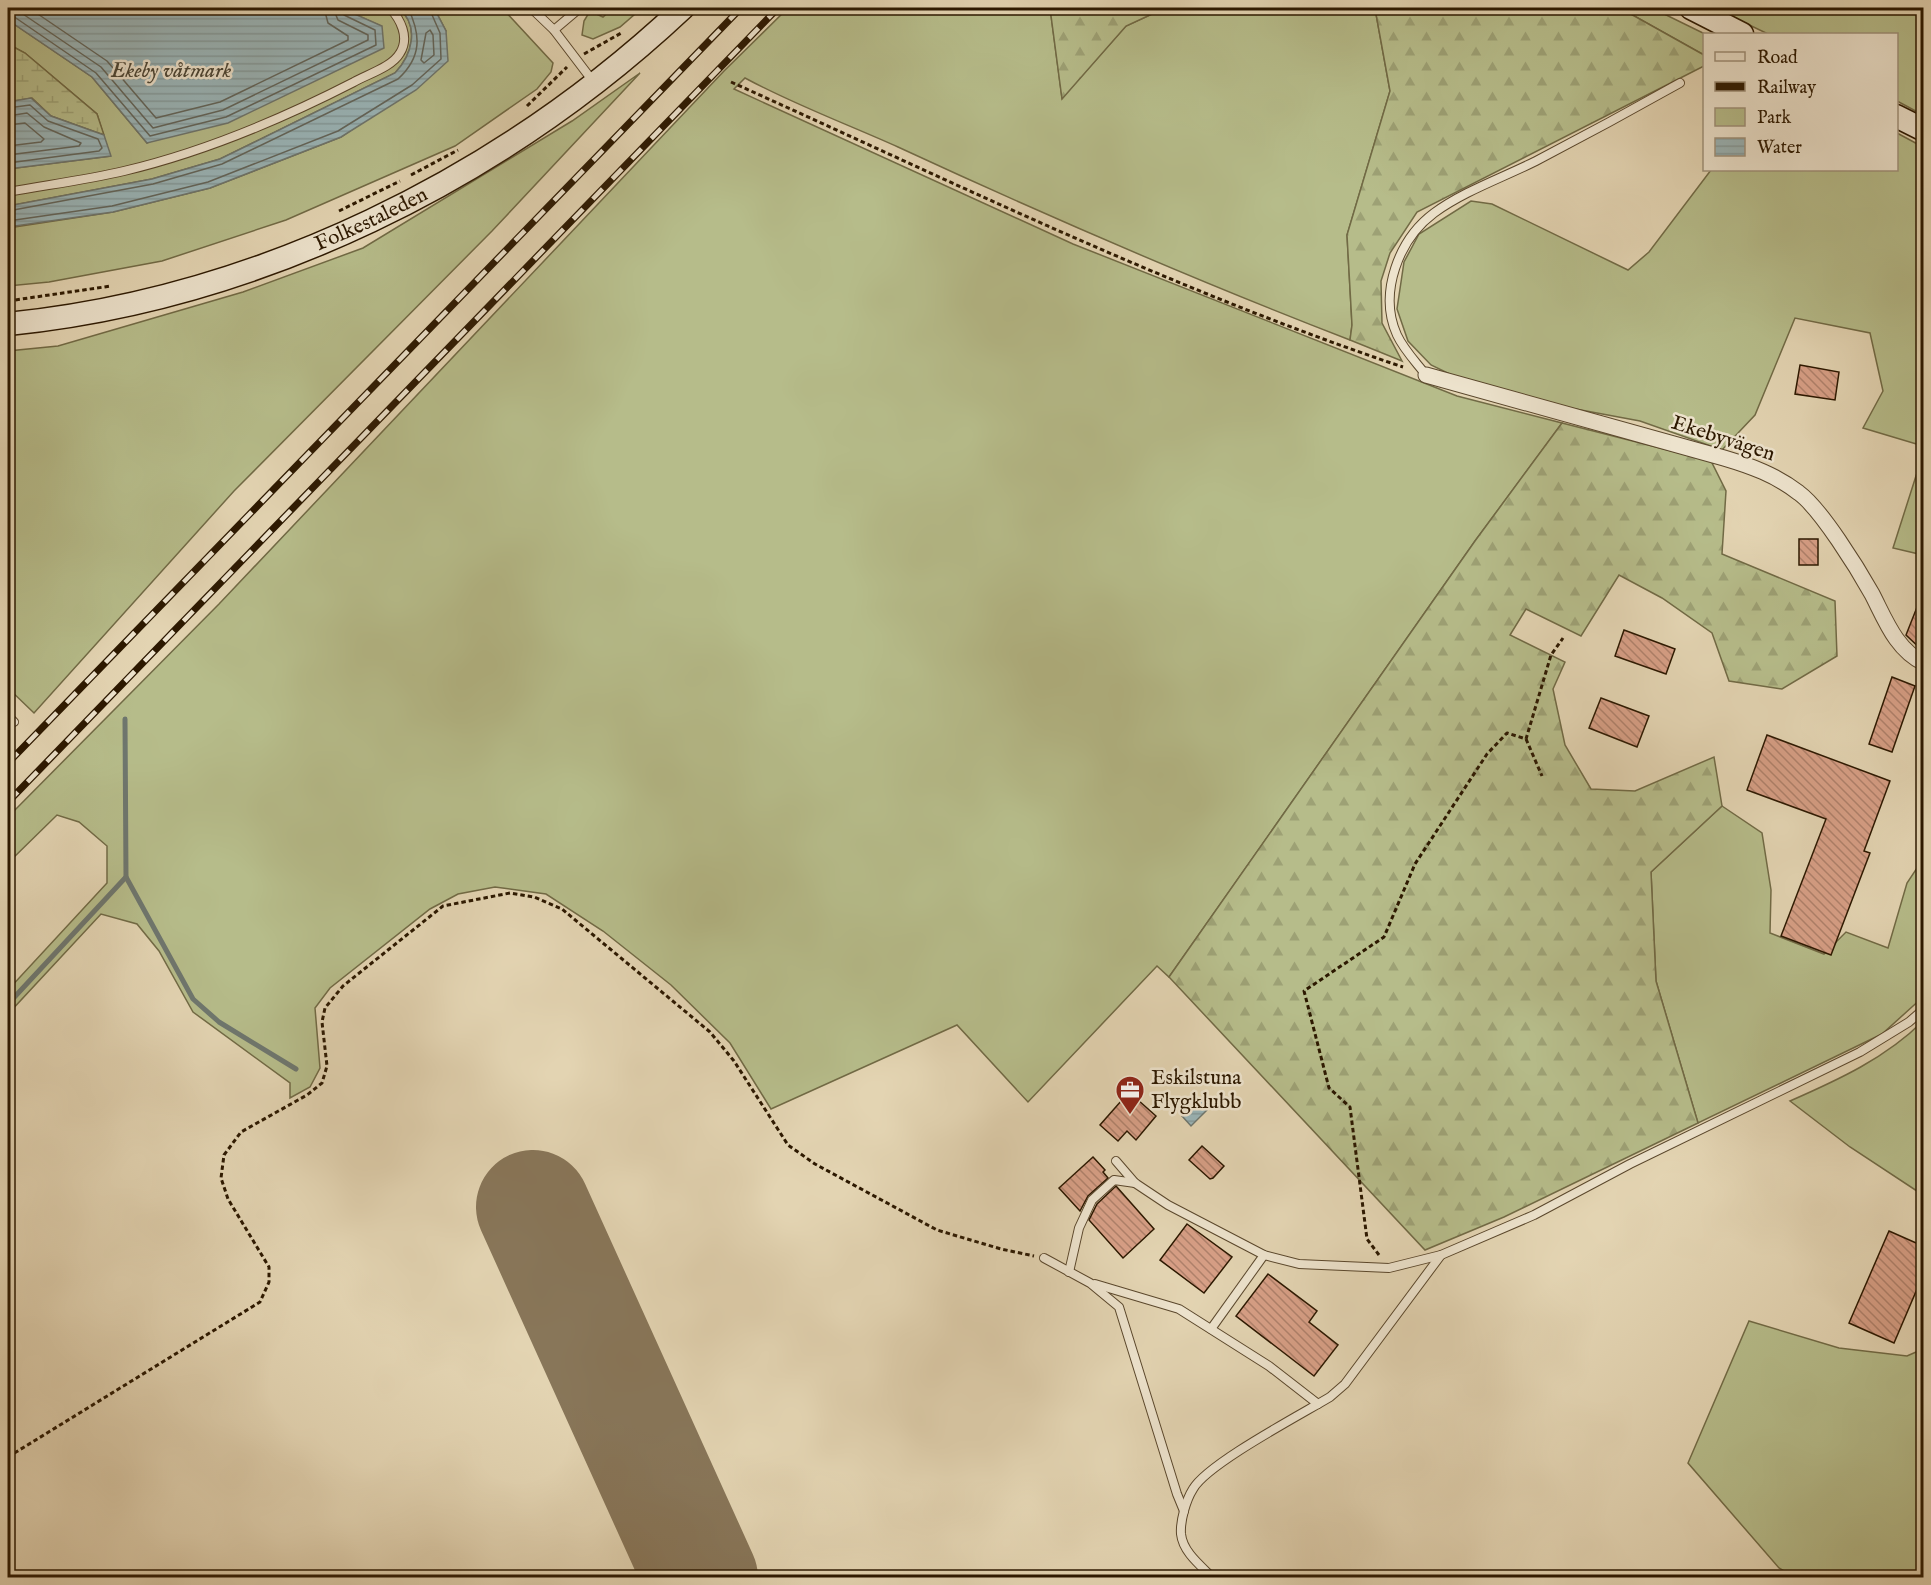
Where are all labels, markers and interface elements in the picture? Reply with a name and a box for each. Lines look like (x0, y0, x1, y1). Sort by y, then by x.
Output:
legend (1703, 33, 1898, 171)
text: Road (1757, 47, 1798, 70)
water label: Ekeby våtmark (110, 57, 231, 85)
text: Railway (1757, 77, 1816, 100)
text: Park (1757, 107, 1792, 130)
text: Water (1757, 137, 1802, 160)
street label: Folkestaleden (311, 181, 432, 258)
street label: Ekebyvägen (1668, 410, 1778, 468)
place label: Eskilstuna Flygklubb (1151, 1065, 1242, 1116)
office icon: Eskilstuna Flygklubb (1114, 1074, 1146, 1116)

